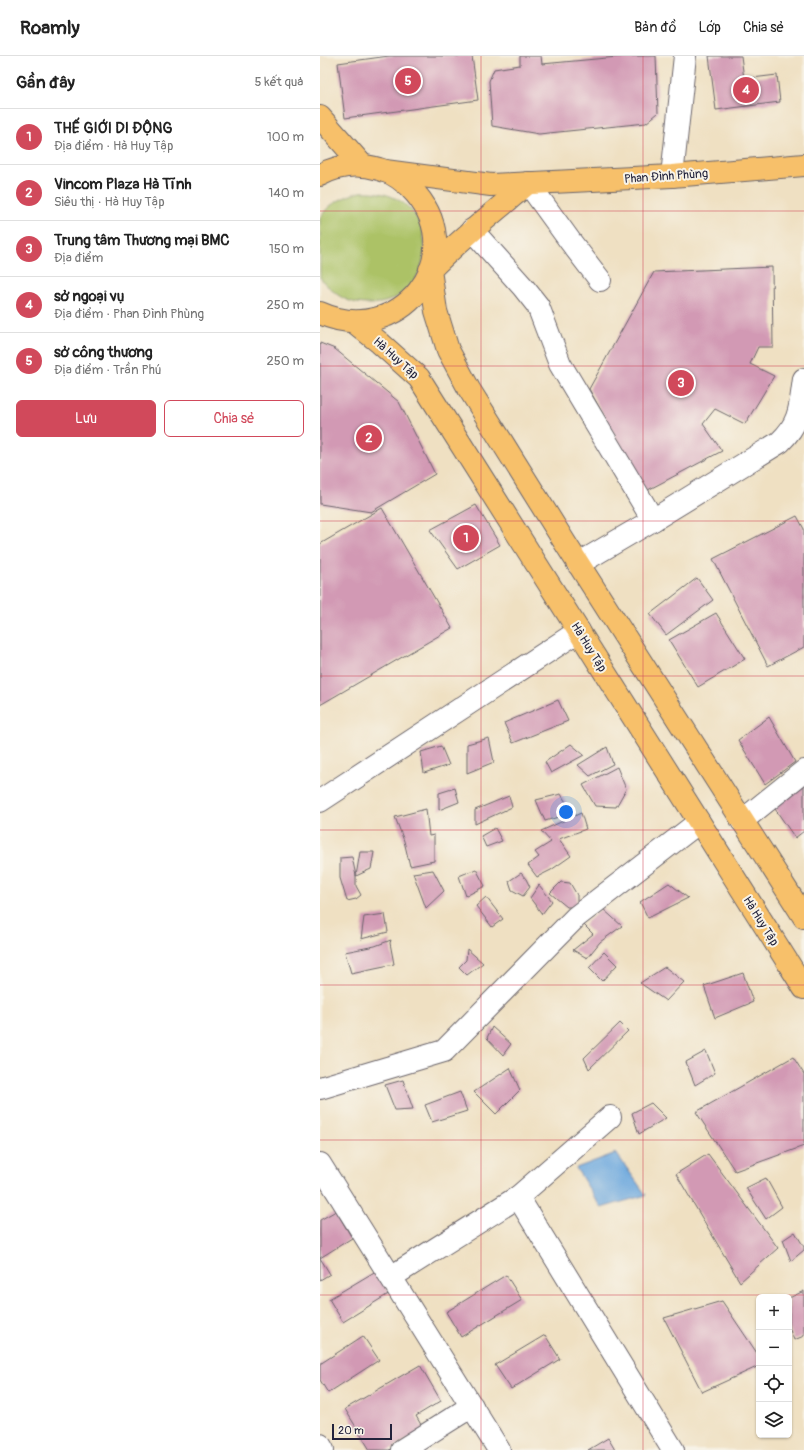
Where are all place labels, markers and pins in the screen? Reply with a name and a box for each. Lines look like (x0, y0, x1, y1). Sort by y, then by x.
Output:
pin: 5 (395, 66, 421, 96)
pin: 4 (733, 75, 759, 105)
pin: 3 (668, 368, 694, 398)
pin: 2 (356, 423, 382, 453)
pin: 1 (453, 523, 479, 553)

